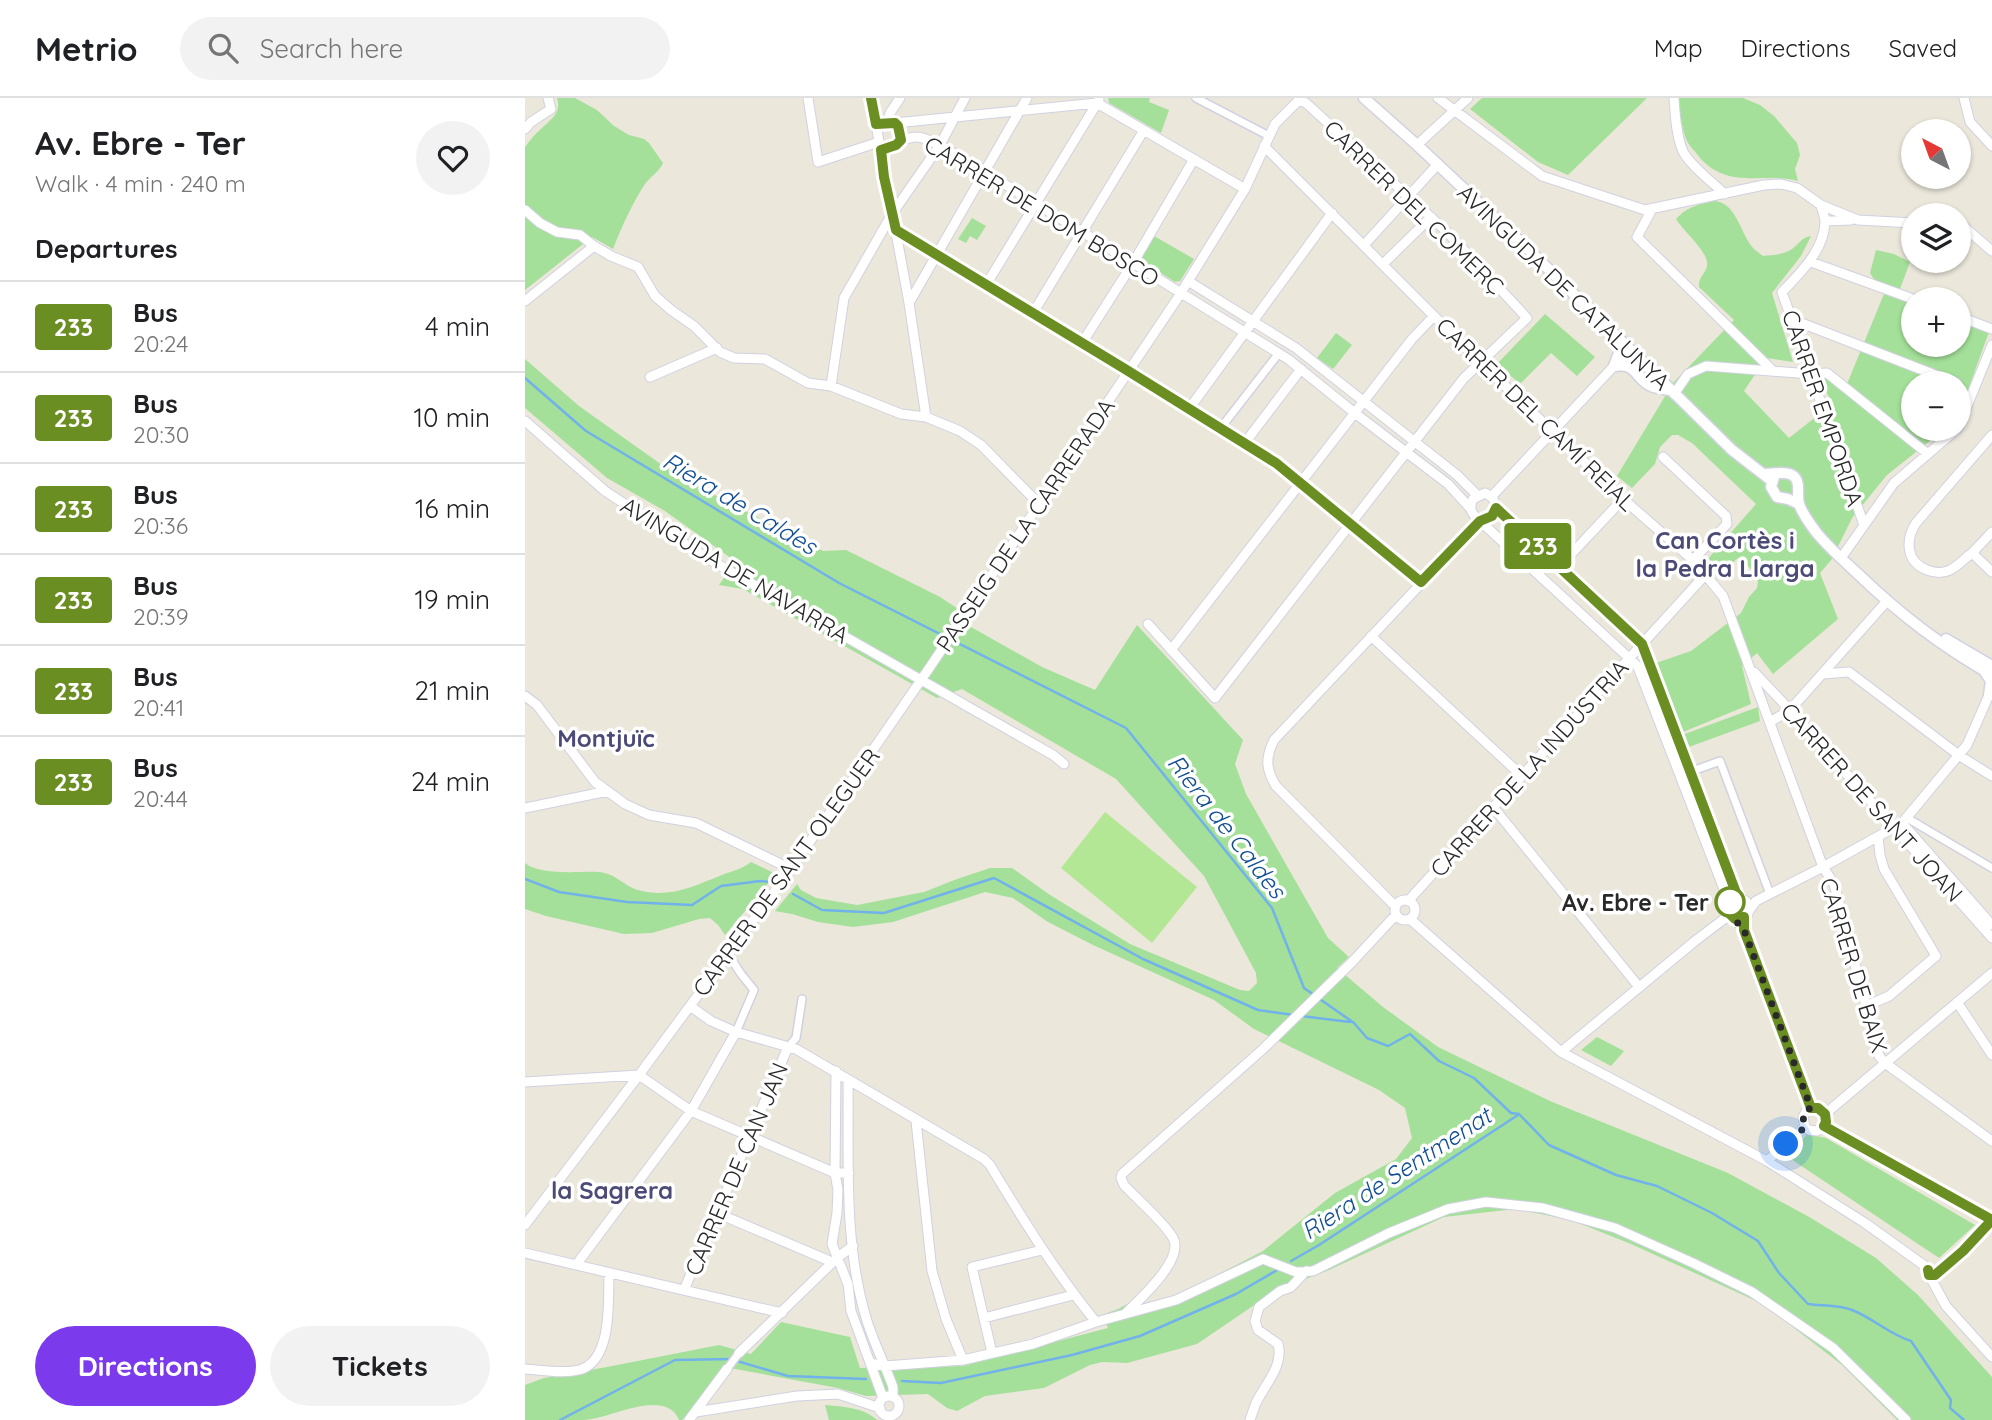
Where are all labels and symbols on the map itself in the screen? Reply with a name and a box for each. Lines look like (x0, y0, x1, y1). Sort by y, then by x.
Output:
street label: CARRER DEL COMERÇ (1318, 114, 1510, 300)
north arrow (1901, 119, 1971, 189)
street label: CARRER DE DOM BOSCO (919, 129, 1165, 293)
street label: AVINGUDA DE CATALUNYA (1452, 178, 1676, 396)
street label: CARRER EMPORDA (1776, 306, 1870, 510)
street label: CARRER DEL CAMÍ REIAL (1430, 311, 1642, 517)
street label: PASSEIG DE LA CARRERADA (929, 393, 1121, 657)
water label: Riera de Caldes (658, 445, 824, 562)
street label: AVINGUDA DE NAVARRA (616, 490, 854, 650)
line badge: 233 (1498, 523, 1578, 569)
district label: Can Cortès i la Pedra Llarga (1635, 525, 1815, 583)
street label: CARRER DE LA INDÚSTRIA (1424, 653, 1634, 883)
street label: CARRER DE SANT JOAN (1775, 696, 1969, 908)
district label: Montjuïc (557, 723, 655, 753)
street label: CARRER DE SANT OLEGUER (686, 742, 886, 1002)
water label: Riera de Caldes (1162, 748, 1294, 905)
street label: CARRER DE BAIX (1814, 874, 1894, 1056)
marker: Av. Ebre - Ter (1715, 887, 1745, 917)
place label: Av. Ebre - Ter (1562, 888, 1709, 917)
street label: CARRER DE CAN JAN (678, 1058, 794, 1280)
water label: Riera de Sentmenat (1295, 1099, 1499, 1246)
your location (1768, 1126, 1803, 1161)
district label: la Sagrera (551, 1175, 673, 1205)

